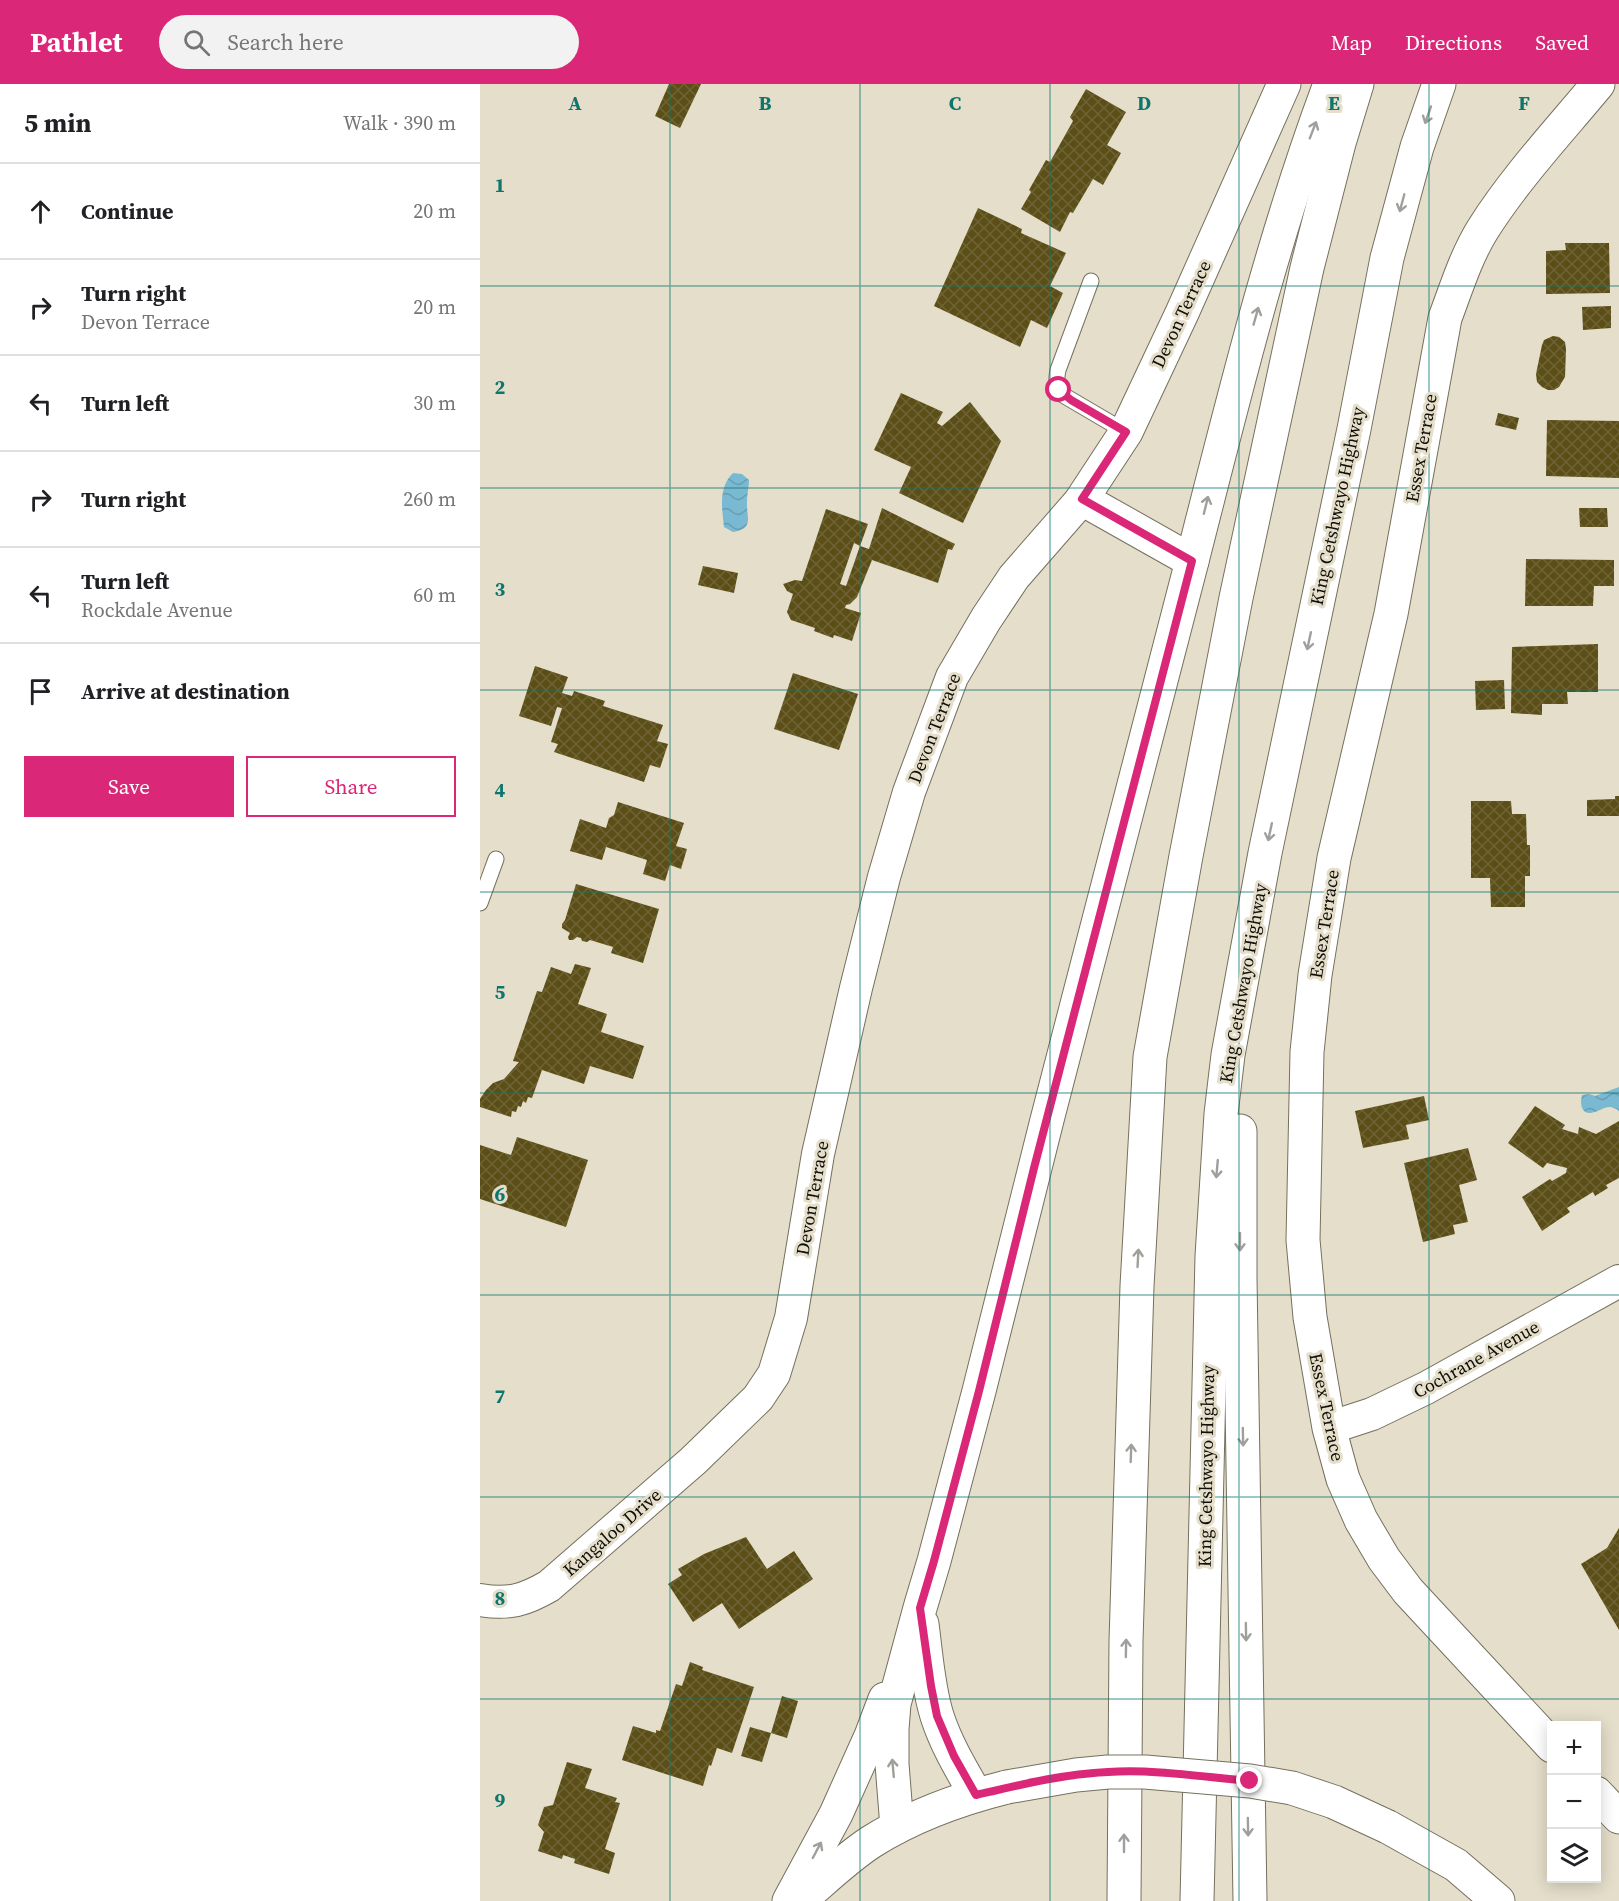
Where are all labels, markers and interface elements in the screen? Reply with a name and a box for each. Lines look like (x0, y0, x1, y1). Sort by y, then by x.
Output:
search box (159, 15, 579, 69)
text: Pathlet (30, 23, 123, 61)
icon: search (180, 26, 213, 59)
text: Search here (228, 27, 344, 57)
text: Map (1331, 28, 1372, 57)
text: Directions (1405, 28, 1502, 57)
text: Saved (1535, 28, 1589, 57)
text: A (568, 89, 582, 117)
text: B (758, 89, 772, 117)
text: C (949, 89, 961, 117)
text: D (1137, 89, 1151, 117)
text: E (1328, 89, 1340, 117)
text: F (1518, 89, 1530, 117)
text: 5 min (24, 105, 91, 141)
one-way arrow (1422, 106, 1433, 124)
text: Walk · 390 m (343, 109, 456, 137)
one-way arrow (1308, 121, 1319, 139)
text: 1 (495, 171, 505, 199)
one-way arrow (1395, 194, 1407, 213)
icon: ahead (24, 195, 57, 228)
text: Continue (81, 196, 174, 226)
text: 20 m (413, 197, 456, 225)
street label: Devon Terrace (1145, 256, 1217, 372)
text: Turn right (81, 278, 186, 308)
icon: right (24, 291, 57, 324)
text: 20 m (413, 293, 456, 321)
one-way arrow (1251, 307, 1262, 326)
text: Devon Terrace (81, 308, 210, 336)
text: 2 (495, 373, 506, 401)
route start (1045, 376, 1071, 402)
icon: left (24, 387, 57, 420)
text: Turn left (81, 388, 169, 418)
text: 30 m (413, 389, 456, 417)
street label: Essex Terrace (1399, 392, 1443, 504)
street label: King Cetshwayo Highway (1304, 404, 1370, 607)
icon: right (24, 483, 57, 516)
text: Turn right (81, 484, 186, 514)
text: 260 m (403, 485, 456, 513)
one-way arrow (1201, 496, 1213, 515)
text: Turn left (81, 566, 169, 596)
text: 3 (495, 575, 506, 603)
icon: left (24, 579, 57, 612)
text: 60 m (413, 581, 456, 609)
text: Rockdale Avenue (81, 596, 233, 624)
one-way arrow (1303, 631, 1315, 650)
street label: Devon Terrace (902, 669, 966, 787)
icon: arrive (24, 675, 57, 708)
text: Arrive at destination (81, 676, 290, 706)
button: Save (24, 756, 234, 817)
button: Share (246, 756, 456, 817)
text: 4 (495, 776, 506, 804)
one-way arrow (1264, 821, 1275, 841)
street label: Essex Terrace (1303, 868, 1345, 980)
street label: King Cetshwayo Highway (1213, 881, 1273, 1085)
text: 5 (495, 978, 506, 1006)
street label: Devon Terrace (790, 1139, 834, 1257)
one-way arrow (1211, 1159, 1222, 1179)
text: 6 (495, 1180, 506, 1208)
one-way arrow (1234, 1231, 1246, 1251)
one-way arrow (1133, 1248, 1144, 1268)
street label: Cochrane Avenue (1408, 1314, 1544, 1404)
street label: Essex Terrace (1303, 1351, 1351, 1463)
street label: King Cetshwayo Highway (1192, 1364, 1220, 1567)
text: 7 (495, 1382, 506, 1410)
one-way arrow (1237, 1426, 1248, 1446)
one-way arrow (1126, 1443, 1137, 1463)
street label: Kangaloo Drive (558, 1482, 666, 1582)
text: 8 (495, 1584, 505, 1612)
one-way arrow (1240, 1621, 1251, 1641)
one-way arrow (1120, 1638, 1131, 1658)
map controls (1547, 1721, 1601, 1883)
button: + (1547, 1721, 1601, 1775)
one-way arrow (887, 1759, 898, 1779)
route end (1236, 1767, 1262, 1793)
button: − (1547, 1775, 1601, 1829)
text: 9 (495, 1786, 506, 1814)
one-way arrow (1243, 1816, 1254, 1836)
button: layers (1547, 1829, 1601, 1883)
one-way arrow (1118, 1833, 1130, 1853)
one-way arrow (812, 1841, 823, 1859)

